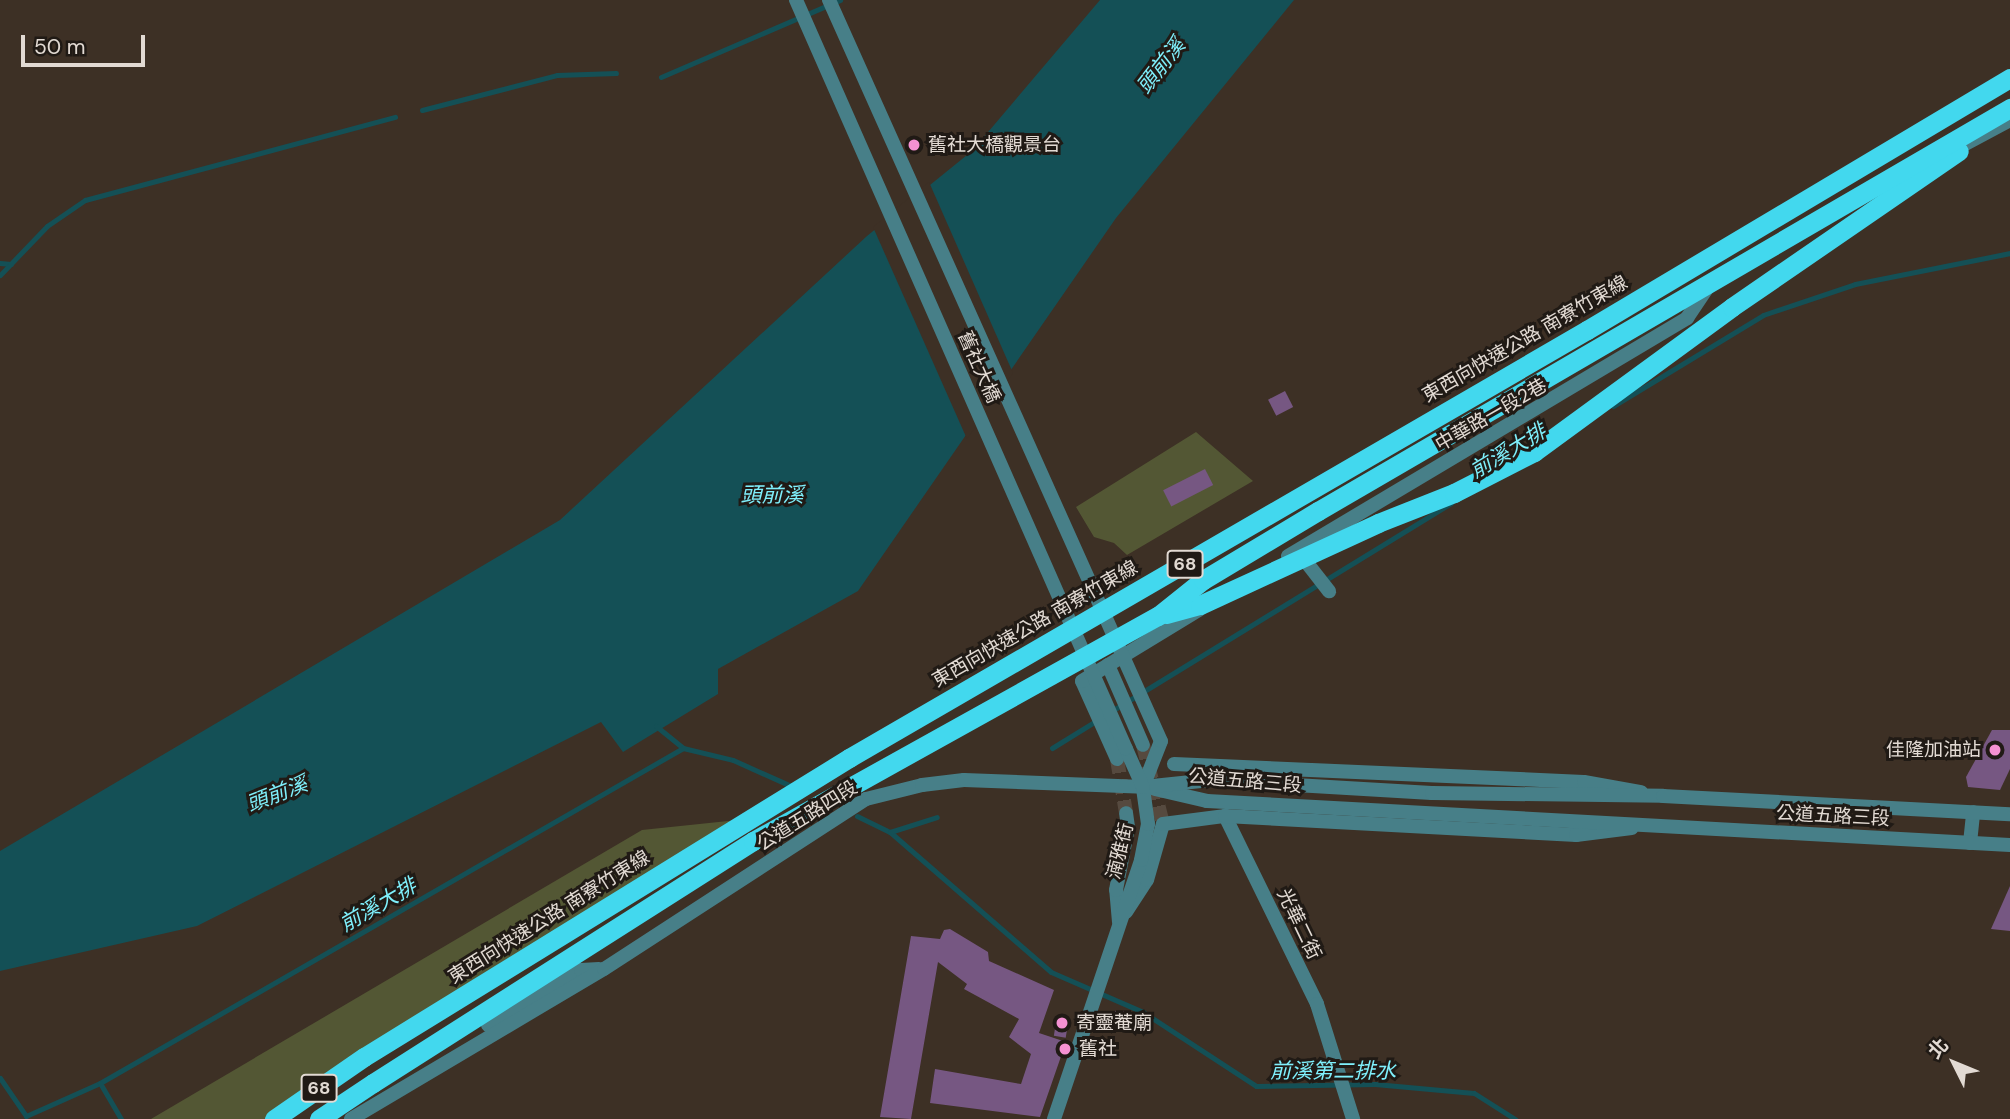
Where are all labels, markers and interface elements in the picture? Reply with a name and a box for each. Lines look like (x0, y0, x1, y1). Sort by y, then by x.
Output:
scale bar (24, 21, 149, 65)
text: 50 m (34, 33, 85, 61)
water label: 頭前溪 (1132, 33, 1190, 99)
place label: 舊社大橋觀景台 (928, 134, 1061, 156)
marker: 舊社大橋觀景台 (906, 137, 922, 153)
street label: 東西向快速公路 南寮竹東線 (1418, 271, 1632, 407)
street label: 舊社大橋 (953, 328, 1005, 406)
street label: 中華路一段2巷 (1431, 374, 1551, 456)
water label: 前溪大排 (1466, 419, 1550, 483)
water label: 頭前溪 (741, 482, 803, 508)
road number: 68 (1166, 550, 1204, 578)
street label: 東西向快速公路 南寮竹東線 (928, 556, 1142, 692)
place label: 佳隆加油站 (1886, 739, 1981, 761)
marker: 佳隆加油站 (1987, 742, 2003, 758)
street label: 公道五路三段 (1187, 765, 1303, 797)
water label: 頭前溪 (243, 771, 311, 817)
street label: 公道五路四段 (753, 776, 861, 856)
street label: 公道五路三段 (1775, 802, 1891, 830)
street label: 湳雅街 (1102, 821, 1138, 881)
street label: 東西向快速公路 南寮竹東線 (444, 846, 654, 988)
water label: 前溪大排 (335, 873, 421, 937)
street label: 光華二街 (1272, 885, 1326, 963)
place label: 寄靈菴廟 (1076, 1012, 1152, 1034)
marker: 寄靈菴廟 (1054, 1015, 1070, 1031)
north arrow (1919, 1028, 1989, 1098)
text: 北 (1923, 1033, 1954, 1064)
place label: 舊社 (1079, 1038, 1117, 1060)
marker: 舊社 (1057, 1041, 1073, 1057)
water label: 前溪第二排水 (1270, 1058, 1396, 1084)
road number: 68 (300, 1073, 338, 1102)

